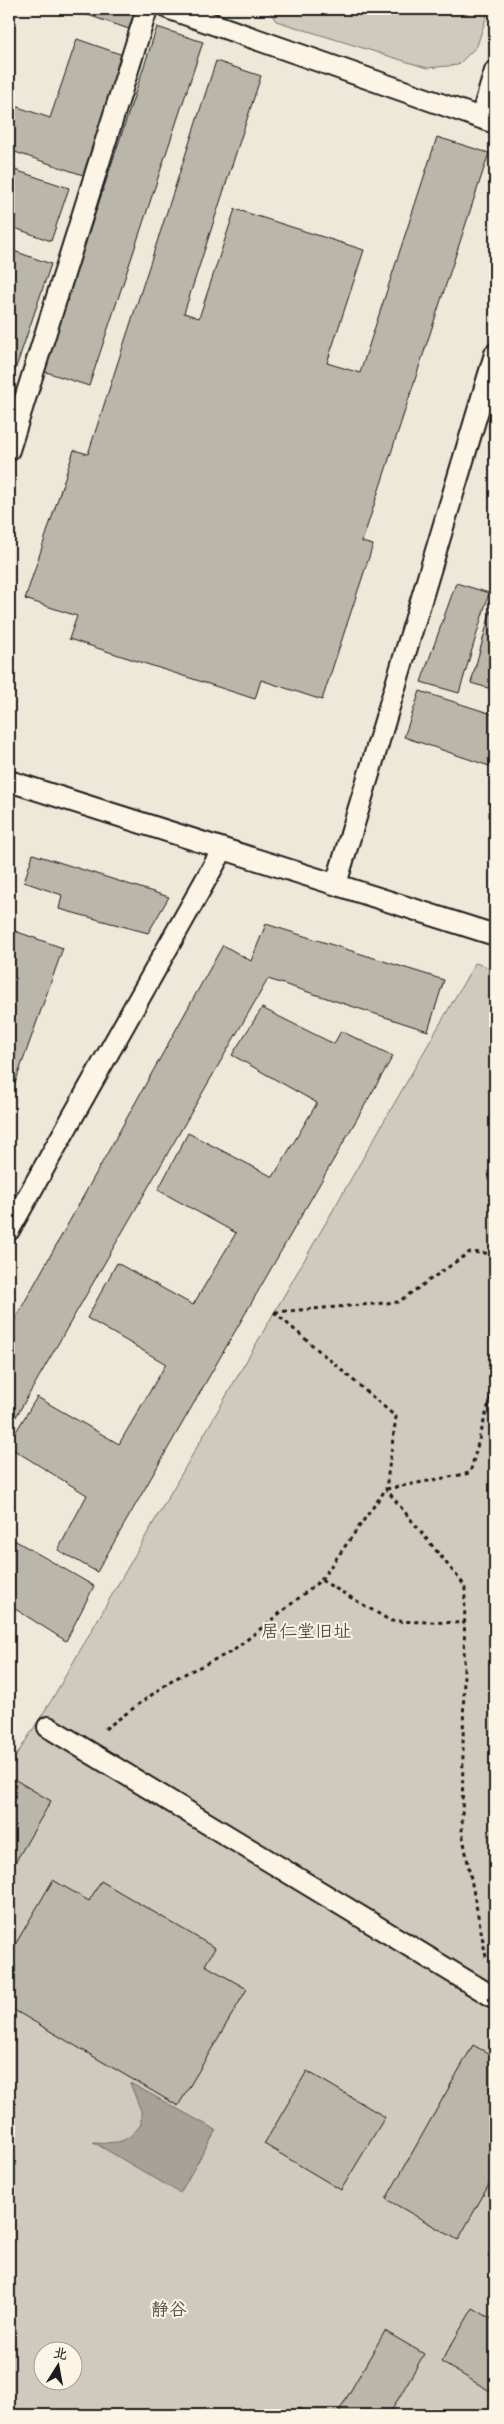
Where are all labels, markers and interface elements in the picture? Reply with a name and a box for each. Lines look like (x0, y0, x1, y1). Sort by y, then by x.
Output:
park label: 居仁堂旧址 (261, 1620, 351, 1646)
park label: 静谷 (151, 2298, 187, 2324)
north arrow (32, 2342, 82, 2392)
text: 北 (51, 2343, 69, 2366)

